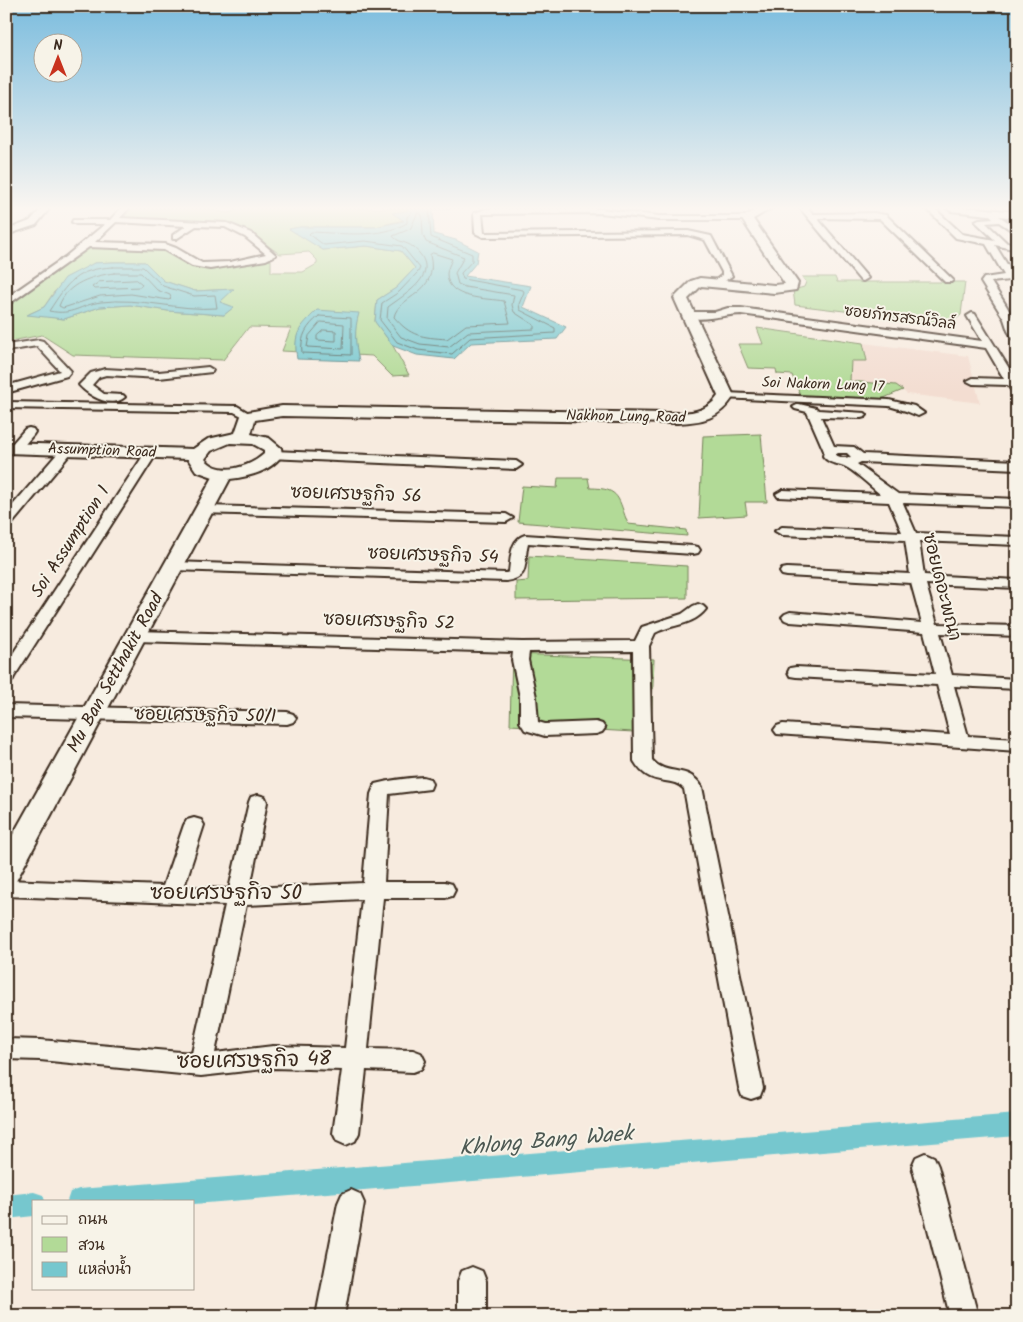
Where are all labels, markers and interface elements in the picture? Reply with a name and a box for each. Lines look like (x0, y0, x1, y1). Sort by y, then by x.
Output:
north arrow (32, 32, 82, 82)
text: N (54, 35, 63, 57)
street label: ซอยภัทรสรณ์วิลล์ (843, 299, 958, 337)
street label: Soi Nakorn Lung 17 (761, 371, 886, 399)
street label: Nakhon Lung Road (566, 404, 687, 430)
street label: Assumption Road (47, 437, 157, 465)
street label: ซอยเศรษฐกิจ 56 (290, 478, 422, 512)
street label: Soi Assumption 1 (24, 480, 118, 604)
street label: ซอยเดอะพณา (914, 530, 968, 644)
street label: ซอยเศรษฐกิจ 54 (367, 539, 499, 573)
street label: Mu Ban Setthakit Road (60, 587, 173, 759)
street label: ซอยเศรษฐกิจ 52 (323, 605, 455, 639)
street label: ซอยเศรษฐกิจ 50/1 (133, 700, 277, 732)
street label: ซอยเศรษฐกิจ 50 (150, 877, 302, 910)
street label: ซอยเศรษฐกิจ 48 (176, 1043, 332, 1079)
water label: Khlong Bang Waek (458, 1117, 638, 1167)
legend (32, 1200, 195, 1290)
text: ถนน (78, 1208, 107, 1232)
text: สวน (78, 1234, 105, 1258)
text: แหล่งน้ำ (78, 1255, 132, 1282)

